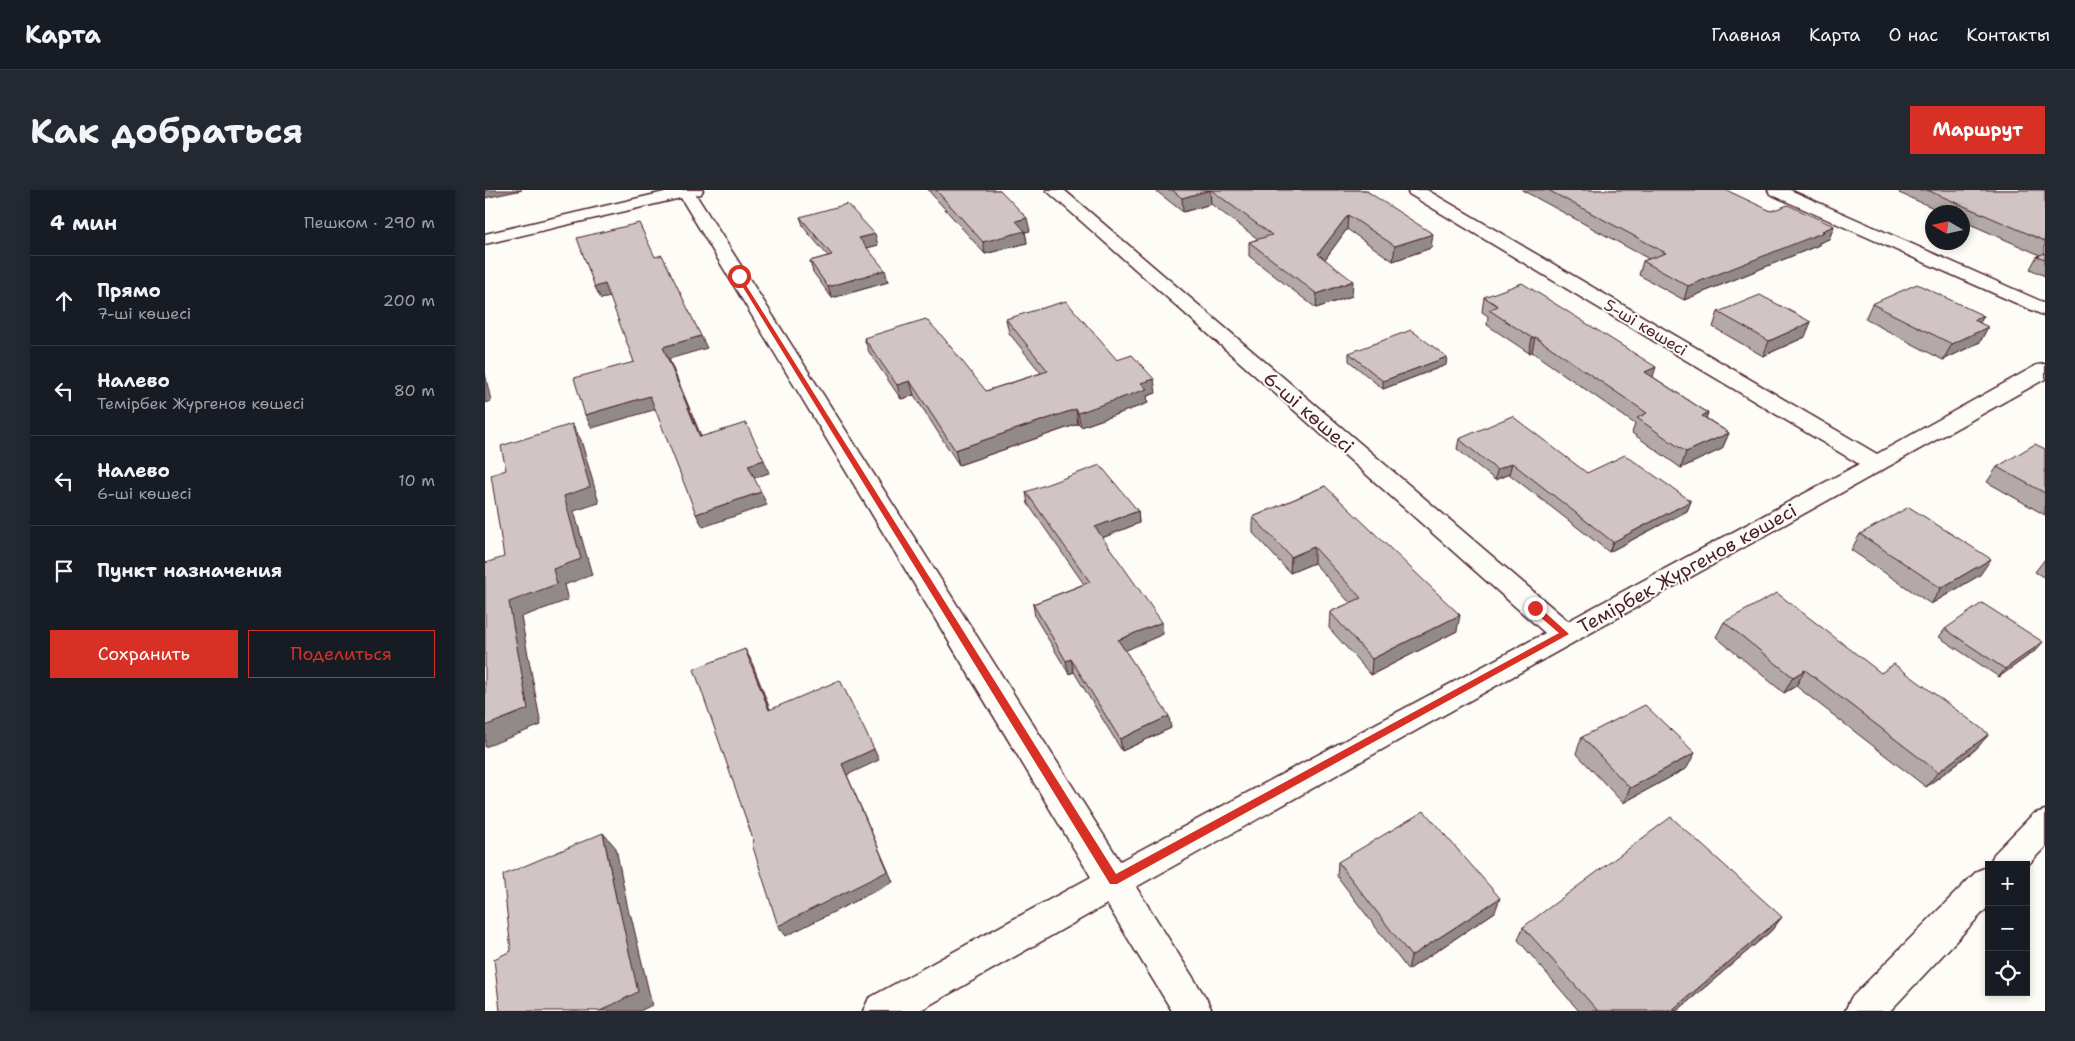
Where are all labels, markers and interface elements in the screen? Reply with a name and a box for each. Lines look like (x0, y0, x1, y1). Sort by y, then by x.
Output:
text: Карта (25, 19, 101, 51)
text: Главная (1711, 23, 1781, 47)
text: Карта (1809, 23, 1861, 47)
text: О нас (1889, 23, 1938, 47)
text: Контакты (1966, 23, 2050, 47)
button: Маршрут (1910, 106, 2045, 154)
text: Как добраться (30, 107, 303, 154)
north arrow (1925, 205, 1970, 250)
text: 4 мин (50, 209, 117, 237)
text: Пешком · 290 m (304, 212, 435, 233)
route start (728, 265, 751, 288)
text: Прямо (97, 278, 161, 303)
icon: ahead (50, 287, 78, 315)
text: 200 m (383, 290, 435, 311)
street label: 5-ші көшесі (1600, 294, 1691, 361)
text: 7-ші көшесі (97, 303, 191, 324)
street label: 6-ші көшесі (1258, 366, 1359, 459)
text: Налево (97, 368, 170, 393)
icon: left (50, 377, 78, 405)
text: 80 m (394, 380, 435, 401)
text: Темірбек Жүргенов көшесі (97, 393, 305, 414)
text: Налево (97, 458, 170, 483)
icon: left (50, 467, 78, 495)
text: 10 m (398, 470, 435, 491)
text: 6-ші көшесі (97, 483, 192, 504)
street label: Темірбек Жүргенов көшесі (1573, 498, 1801, 639)
icon: arrive (50, 557, 78, 585)
text: Пункт назначения (97, 558, 282, 583)
route end (1524, 597, 1547, 620)
button: Сохранить (50, 630, 238, 678)
button: Поделиться (248, 630, 435, 678)
map controls (1985, 861, 2030, 996)
button: + (1985, 861, 2030, 906)
button: − (1985, 906, 2030, 951)
button: locate (1985, 951, 2030, 996)

